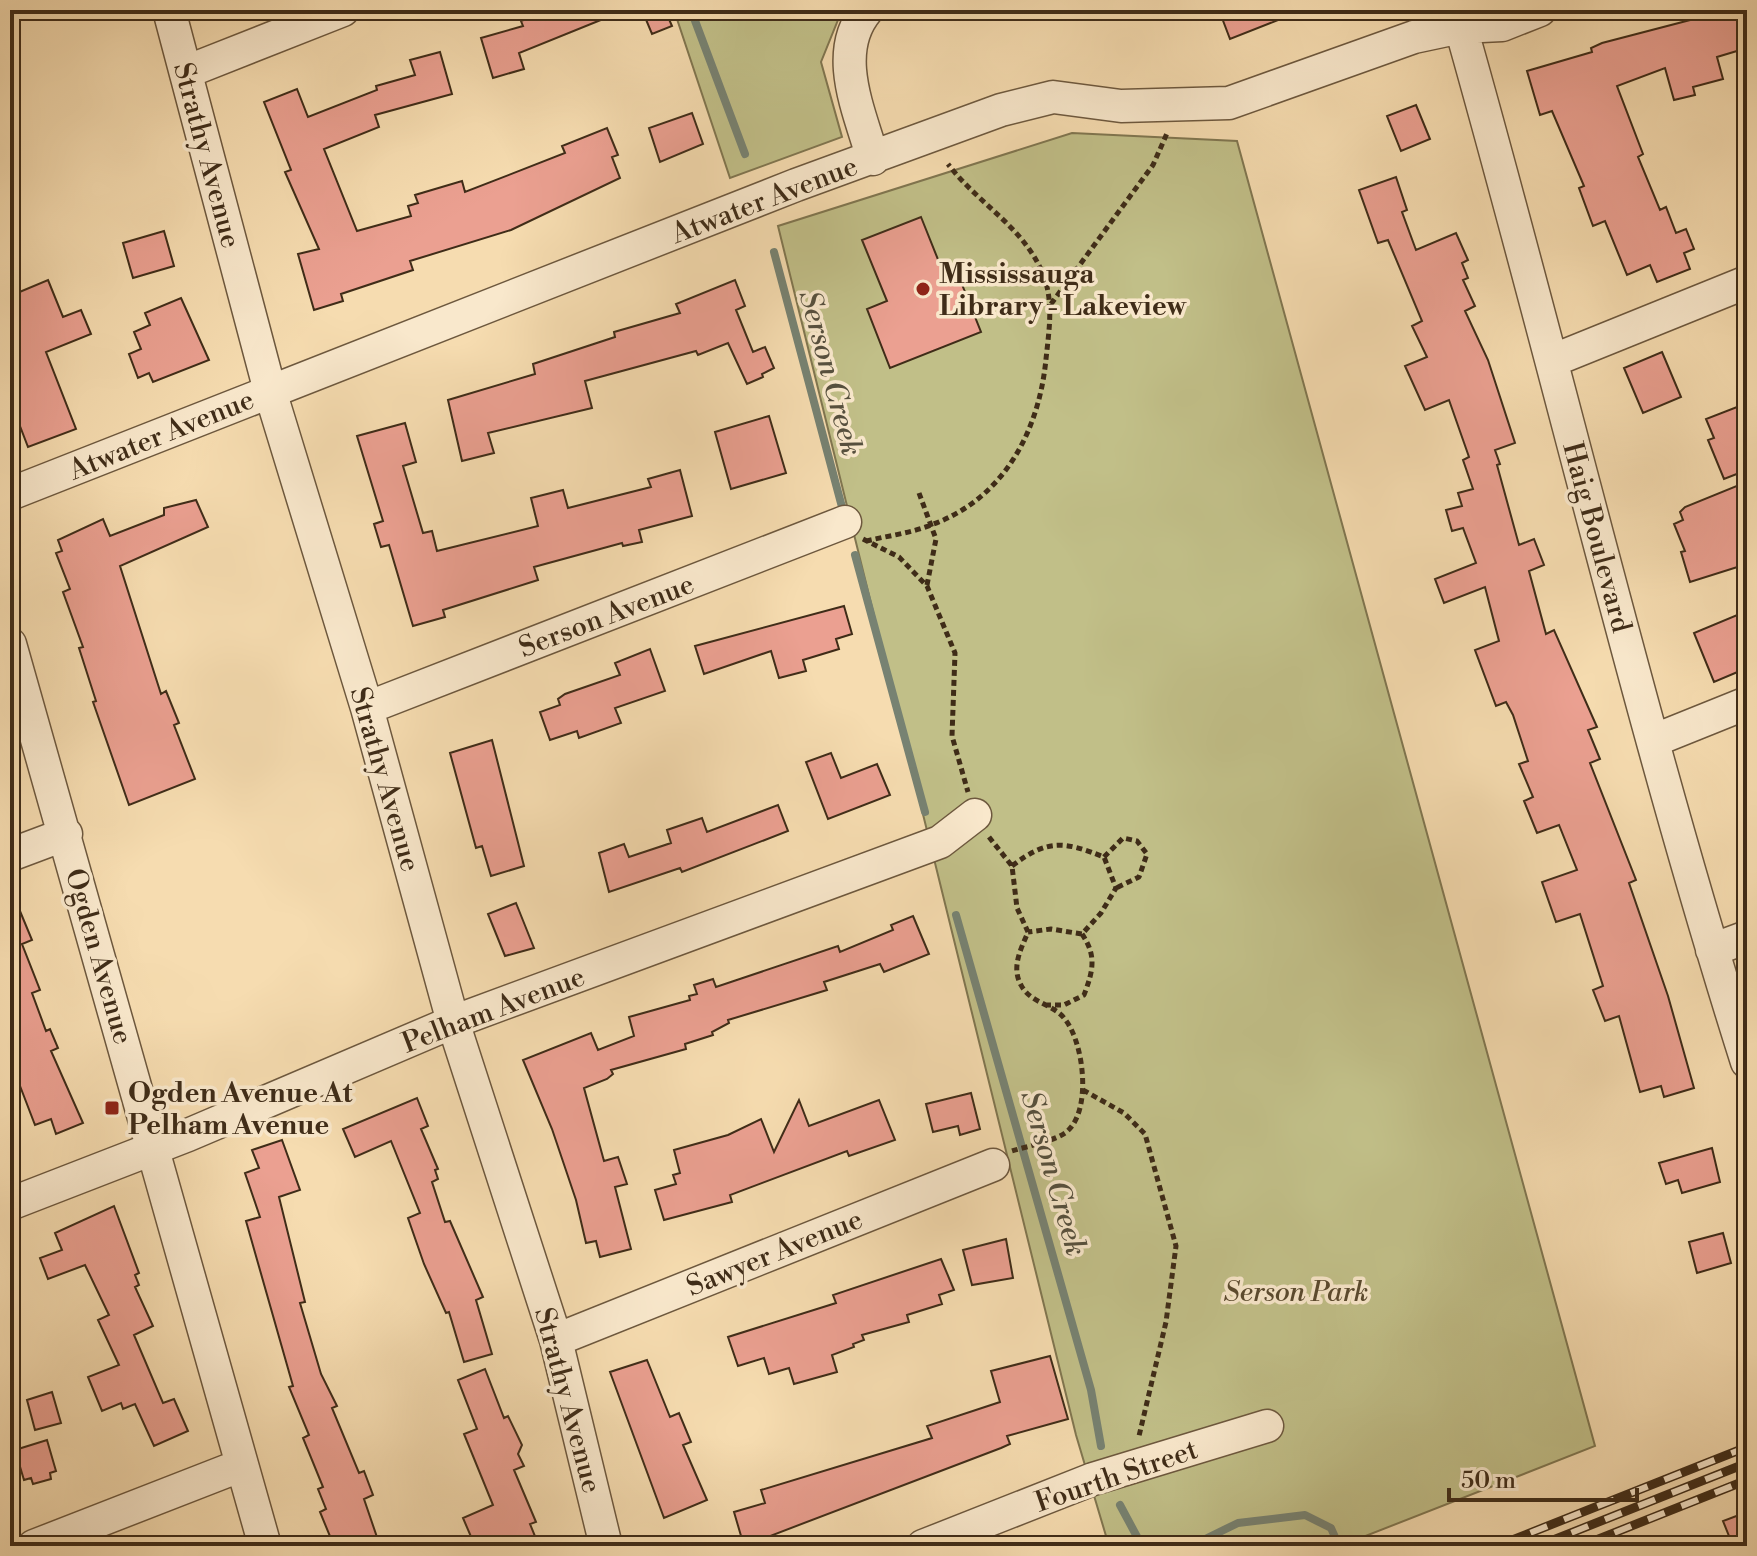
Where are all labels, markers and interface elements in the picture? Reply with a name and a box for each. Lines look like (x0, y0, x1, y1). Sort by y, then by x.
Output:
street label: Strathy Avenue (165, 59, 248, 252)
street label: Atwater Avenue (666, 149, 863, 252)
place label: Mississauga Library - Lakeview (939, 257, 1187, 324)
marker: Mississauga Library - Lakeview (914, 280, 932, 298)
water label: Serson Creek (790, 286, 870, 460)
street label: Atwater Avenue (63, 382, 259, 489)
street label: Haig Boulevard (1554, 438, 1639, 636)
street label: Serson Avenue (514, 567, 699, 666)
street label: Strathy Avenue (341, 683, 428, 876)
street label: Ogden Avenue (57, 864, 140, 1048)
street label: Pelham Avenue (397, 959, 590, 1061)
place label: Ogden Avenue At Pelham Avenue (128, 1076, 353, 1143)
water label: Serson Creek (1011, 1086, 1095, 1260)
marker: Ogden Avenue At Pelham Avenue (103, 1099, 121, 1117)
street label: Sawyer Avenue (681, 1202, 868, 1305)
park label: Serson Park (1224, 1275, 1368, 1310)
street label: Strathy Avenue (526, 1304, 609, 1497)
street label: Fourth Street (1031, 1432, 1203, 1521)
scale bar (1449, 1452, 1637, 1502)
text: 50 m (1461, 1466, 1516, 1496)

